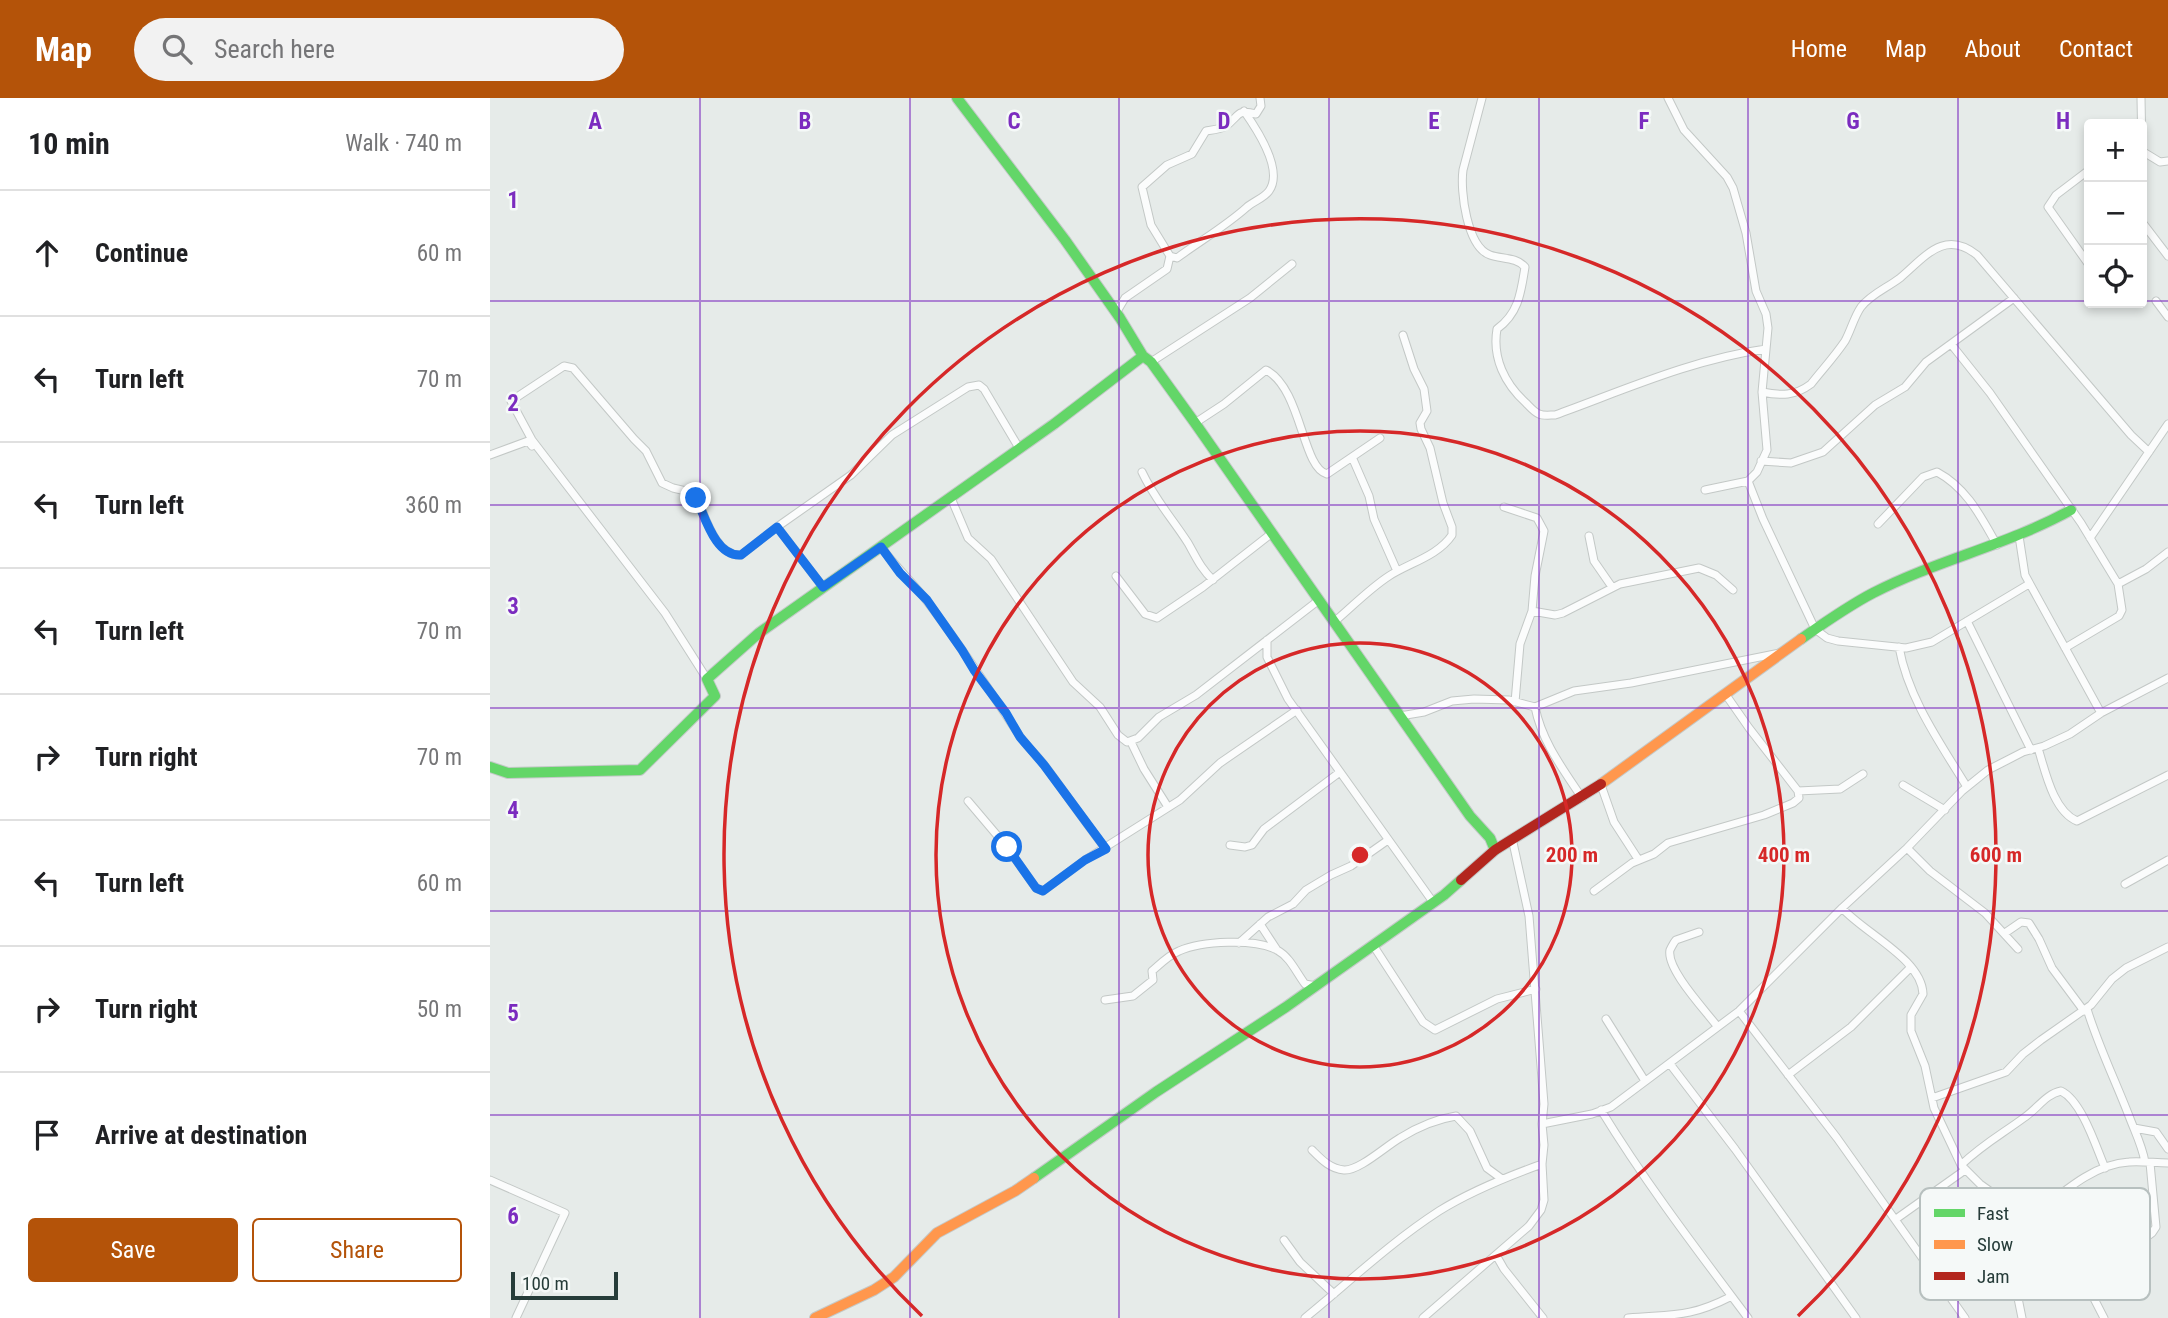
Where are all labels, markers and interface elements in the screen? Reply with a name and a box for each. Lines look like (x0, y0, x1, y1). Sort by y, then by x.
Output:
search box (134, 18, 624, 81)
text: Map (35, 30, 92, 69)
icon: search (158, 30, 196, 68)
text: Search here (214, 34, 335, 64)
text: Home (1791, 35, 1847, 63)
text: Map (1885, 35, 1927, 63)
text: About (1965, 35, 2021, 63)
text: Contact (2059, 35, 2133, 63)
text: A (588, 108, 602, 135)
text: B (799, 108, 811, 135)
text: C (1007, 108, 1021, 135)
text: D (1218, 108, 1231, 135)
text: E (1428, 108, 1440, 135)
text: F (1639, 108, 1650, 135)
text: G (1846, 108, 1860, 135)
text: H (2056, 108, 2070, 135)
map controls (2084, 119, 2147, 308)
button: + (2084, 119, 2147, 182)
text: 10 min (28, 126, 110, 161)
text: Walk · 740 m (345, 130, 462, 157)
button: − (2084, 182, 2147, 245)
text: 1 (507, 187, 519, 214)
icon: ahead (28, 234, 66, 272)
text: Continue (95, 238, 188, 268)
text: 60 m (417, 240, 462, 267)
button: locate (2084, 245, 2147, 308)
icon: left (28, 360, 66, 398)
text: Turn left (95, 364, 184, 394)
text: 70 m (417, 366, 462, 393)
text: 2 (507, 390, 519, 417)
route end (680, 482, 711, 513)
icon: left (28, 486, 66, 524)
text: Turn left (95, 490, 184, 520)
text: 360 m (405, 492, 462, 519)
text: 3 (507, 593, 519, 620)
icon: left (28, 612, 66, 650)
text: Turn left (95, 616, 184, 646)
text: 70 m (417, 618, 462, 645)
icon: right (28, 738, 66, 776)
text: Turn right (95, 742, 197, 772)
text: 70 m (417, 744, 462, 771)
text: 4 (507, 797, 519, 824)
route start (991, 831, 1022, 862)
centre of rings (1348, 843, 1372, 867)
text: 200 m (1546, 843, 1598, 867)
text: 400 m (1758, 843, 1810, 867)
text: 600 m (1970, 843, 2022, 867)
icon: left (28, 864, 66, 902)
text: Turn left (95, 868, 184, 898)
text: 60 m (417, 870, 462, 897)
icon: right (28, 990, 66, 1028)
text: Turn right (95, 994, 197, 1024)
text: 50 m (417, 996, 462, 1023)
text: 5 (507, 1000, 519, 1027)
icon: arrive (28, 1116, 66, 1154)
text: Arrive at destination (95, 1120, 307, 1150)
legend (1920, 1188, 2150, 1300)
text: Fast (1977, 1202, 2009, 1225)
text: 6 (507, 1203, 519, 1230)
button: Save (28, 1218, 238, 1282)
button: Share (252, 1218, 462, 1282)
text: Slow (1977, 1233, 2013, 1256)
text: Jam (1977, 1265, 2010, 1288)
scale bar (511, 1269, 618, 1301)
text: 100 m (522, 1272, 569, 1295)

